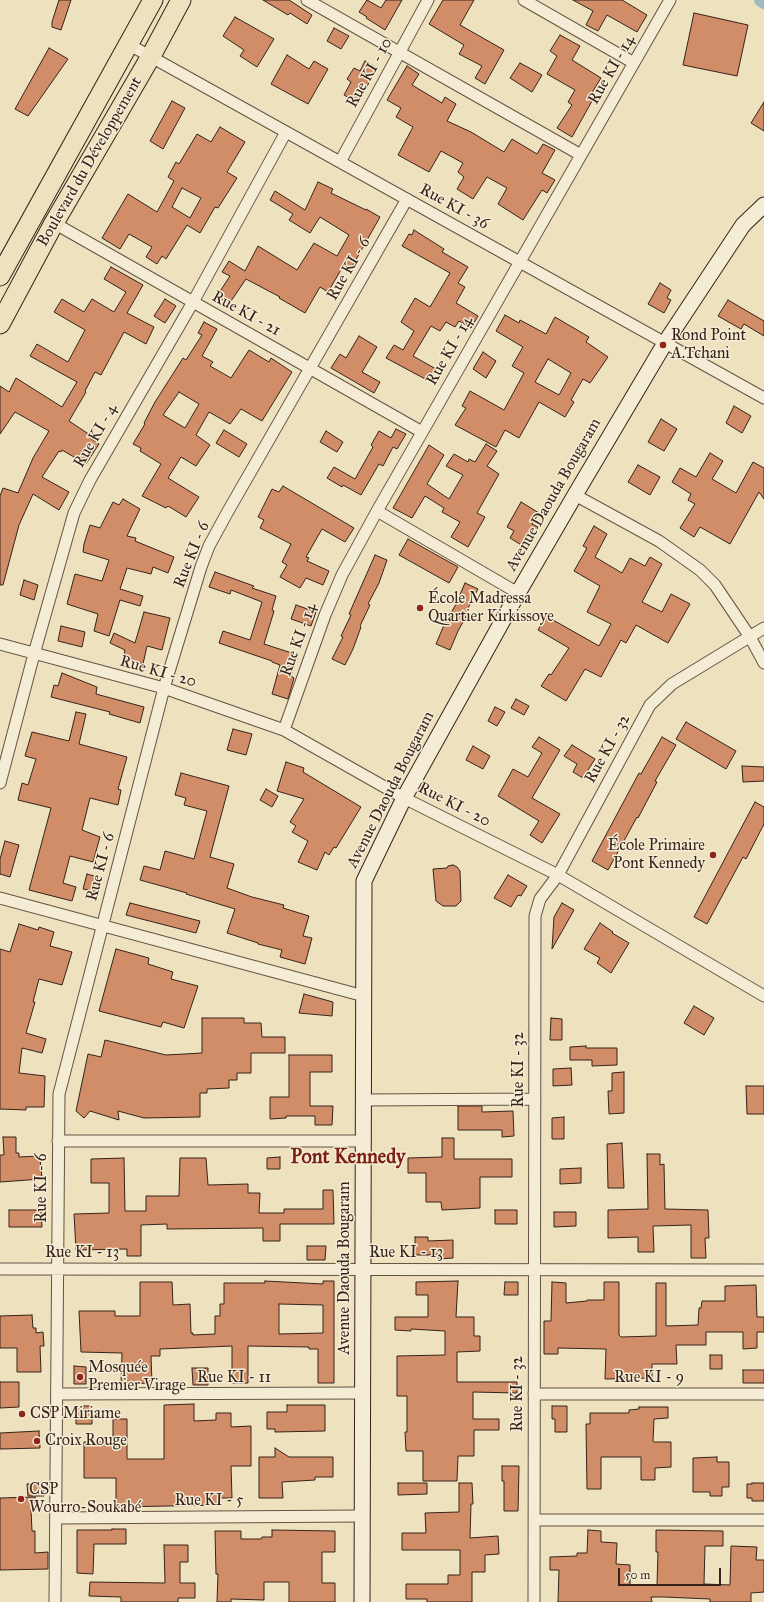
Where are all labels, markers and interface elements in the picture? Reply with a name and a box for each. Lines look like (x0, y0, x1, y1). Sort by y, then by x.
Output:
street label: Rue KI - 14 (585, 32, 639, 108)
street label: Rue KI - 10 (343, 35, 397, 111)
street label: Boulevard du Développement (33, 74, 147, 250)
street label: Rue KI - 36 (416, 180, 492, 234)
street label: Rue KI - 6 (323, 234, 375, 304)
street label: Rue KI - 21 (208, 287, 284, 341)
street label: Rue KI - 14 (423, 313, 477, 389)
place label: Rond Point A.Tchani (671, 326, 746, 364)
marker: Rond Point A.Tchani (658, 340, 668, 350)
street label: Rue KI - 4 (70, 401, 122, 471)
street label: Avenue Daouda Bougaram (502, 415, 606, 575)
street label: Rue KI - 6 (170, 519, 214, 591)
place label: École Madressa Quartier Kirkissoye (428, 589, 554, 627)
street label: Rue KI - 14 (277, 601, 321, 679)
marker: École Madressa Quartier Kirkissoye (415, 603, 425, 613)
street label: Rue KI - 20 (118, 652, 198, 692)
street label: Avenue Daouda Bougaram (343, 708, 439, 872)
street label: Rue KI - 32 (581, 711, 635, 787)
street label: Rue KI - 20 (415, 779, 493, 831)
street label: Rue KI - 6 (83, 831, 119, 903)
place label: École Primaire Pont Kennedy (608, 836, 705, 874)
marker: École Primaire Pont Kennedy (708, 850, 718, 860)
street label: Rue KI - 32 (509, 1032, 529, 1108)
district label: Pont Kennedy (291, 1146, 405, 1170)
street label: Rue KI - 6 (32, 1153, 52, 1223)
street label: Avenue Daouda Bougaram (335, 1181, 355, 1355)
street label: Rue KI - 13 (45, 1243, 119, 1263)
street label: Rue KI - 13 (369, 1243, 443, 1263)
street label: Rue KI - 32 (508, 1356, 528, 1432)
place label: Mosquée Premier Virage (88, 1358, 186, 1396)
street label: Rue KI - 11 (197, 1368, 271, 1388)
street label: Rue KI - 9 (614, 1368, 684, 1388)
marker: Mosquée Premier Virage (75, 1372, 85, 1382)
place label: CSP Miriame (30, 1404, 121, 1424)
marker: CSP Miriame (17, 1409, 27, 1419)
place label: Croix Rouge (45, 1431, 127, 1451)
marker: Croix Rouge (32, 1436, 42, 1446)
place label: CSP Wourro-Soukabé (29, 1480, 141, 1518)
street label: Rue KI - 5 (175, 1491, 243, 1511)
marker: CSP Wourro-Soukabé (16, 1494, 26, 1504)
scale bar (620, 1560, 723, 1586)
text: 50 m (625, 1568, 650, 1582)

